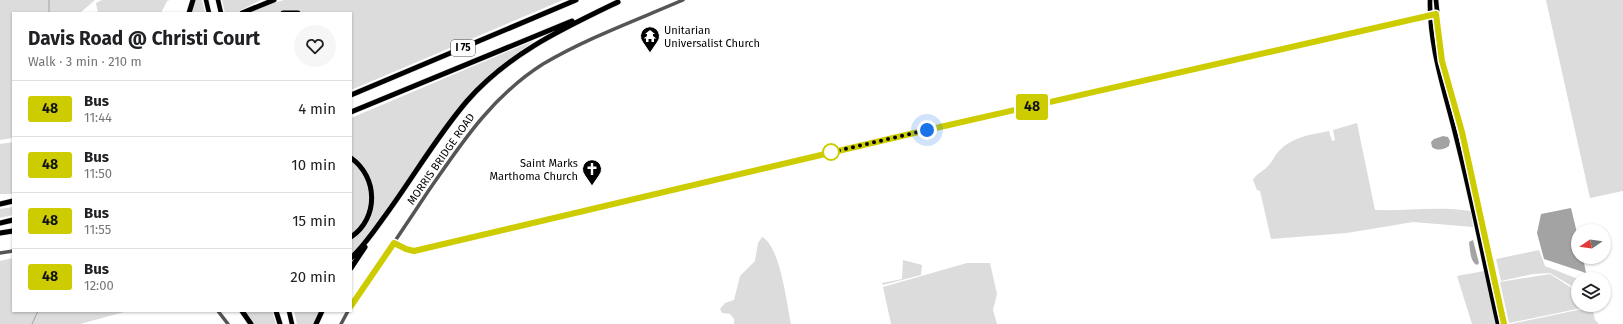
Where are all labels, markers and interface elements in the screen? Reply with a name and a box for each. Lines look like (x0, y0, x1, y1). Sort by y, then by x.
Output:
place label: Unitarian Universalist Church (664, 24, 760, 50)
button: heart (294, 25, 336, 67)
temple icon: Unitarian Universalist Church (639, 25, 661, 53)
text: Davis Road @ Christi Court (28, 27, 260, 50)
road number: I 75 (451, 40, 475, 56)
text: Walk · 3 min · 210 m (28, 54, 142, 69)
text: Bus (84, 92, 109, 110)
line badge: 48 (1014, 94, 1050, 120)
text: 48 (1024, 98, 1040, 115)
text: 48 (42, 100, 58, 117)
text: 4 min (298, 100, 336, 118)
text: 11:44 (84, 110, 112, 125)
street label: MORRIS BRIDGE ROAD (405, 111, 477, 207)
your location (917, 120, 937, 140)
unlabelled marker (822, 143, 840, 161)
text: Bus (84, 148, 109, 166)
text: 48 (42, 156, 58, 173)
text: 10 min (291, 156, 336, 174)
place label: Saint Marks Marthoma Church (490, 157, 578, 183)
church icon: Saint Marks Marthoma Church (581, 158, 603, 186)
text: 11:50 (84, 166, 112, 181)
text: Bus (84, 204, 109, 222)
text: 48 (42, 212, 58, 229)
text: 15 min (292, 212, 336, 230)
text: 11:55 (84, 222, 111, 237)
north arrow (1571, 224, 1611, 264)
map controls (1571, 224, 1611, 312)
text: Bus (84, 260, 109, 278)
text: 48 (42, 268, 58, 285)
text: 20 min (290, 268, 336, 286)
button: layers (1571, 272, 1611, 312)
text: 12:00 (84, 278, 114, 293)

